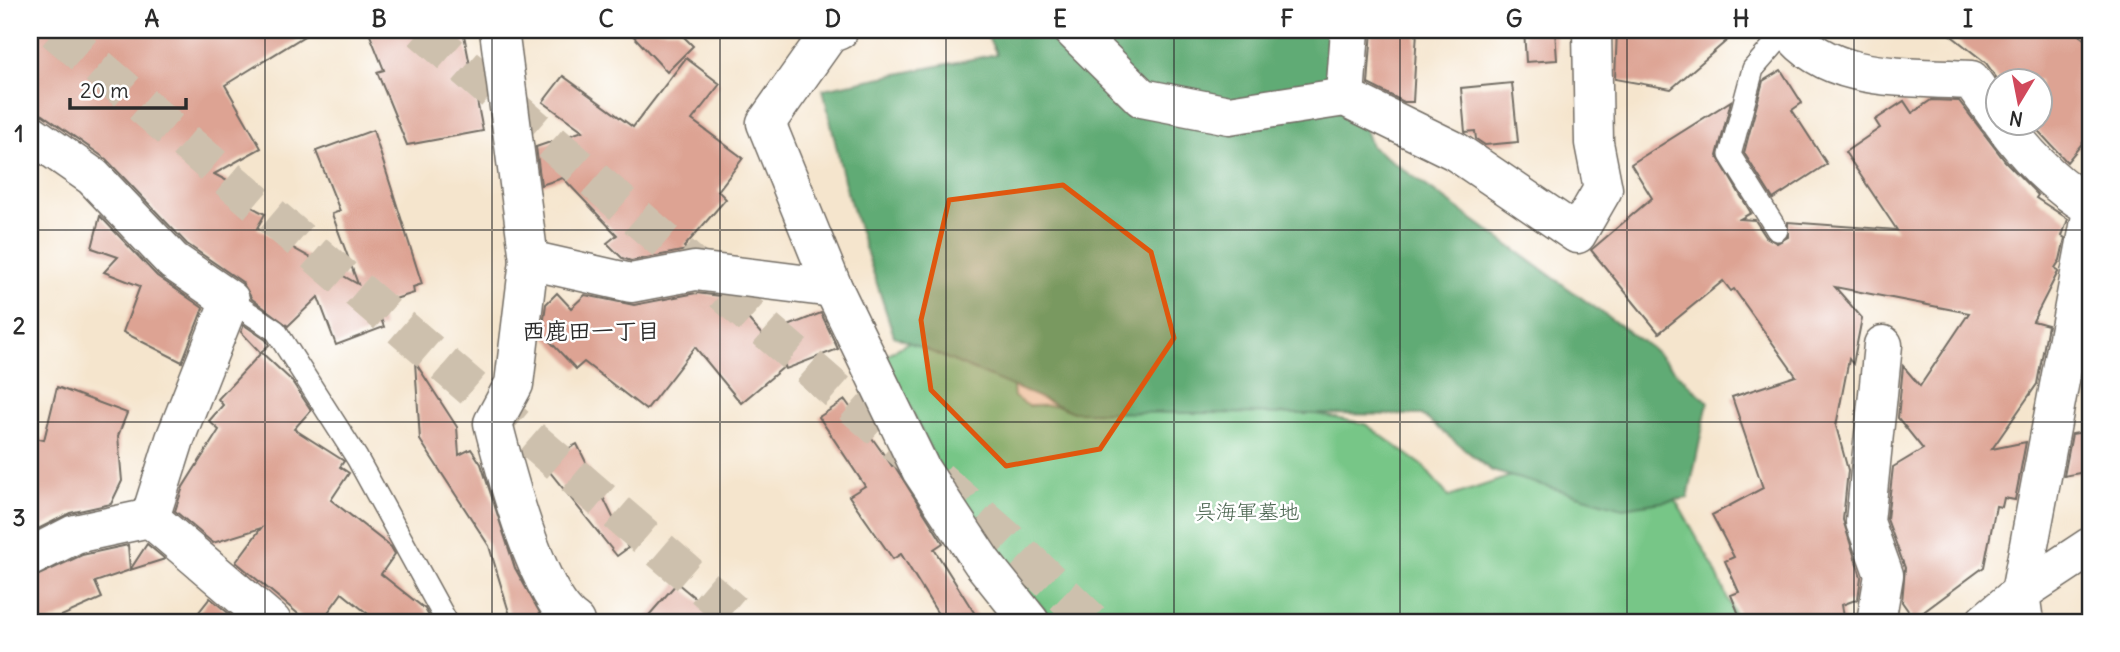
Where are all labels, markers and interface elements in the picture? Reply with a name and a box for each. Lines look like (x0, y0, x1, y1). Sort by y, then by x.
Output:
text: A (145, 4, 160, 33)
text: B (371, 4, 387, 33)
text: C (598, 4, 614, 33)
text: D (825, 4, 841, 33)
text: E (1053, 4, 1067, 33)
text: F (1280, 4, 1294, 33)
text: G (1506, 4, 1522, 33)
text: H (1733, 4, 1749, 33)
text: I (1963, 4, 1973, 33)
scale bar (70, 66, 186, 110)
north arrow (1983, 66, 2054, 136)
text: 20 m (80, 77, 129, 104)
text: N (2007, 106, 2025, 132)
text: 1 (14, 119, 24, 148)
text: 2 (13, 311, 26, 340)
district label: 西鹿田一丁目 (522, 316, 660, 345)
park label: 呉海軍墓地 (1195, 498, 1300, 525)
text: 3 (12, 503, 26, 532)

